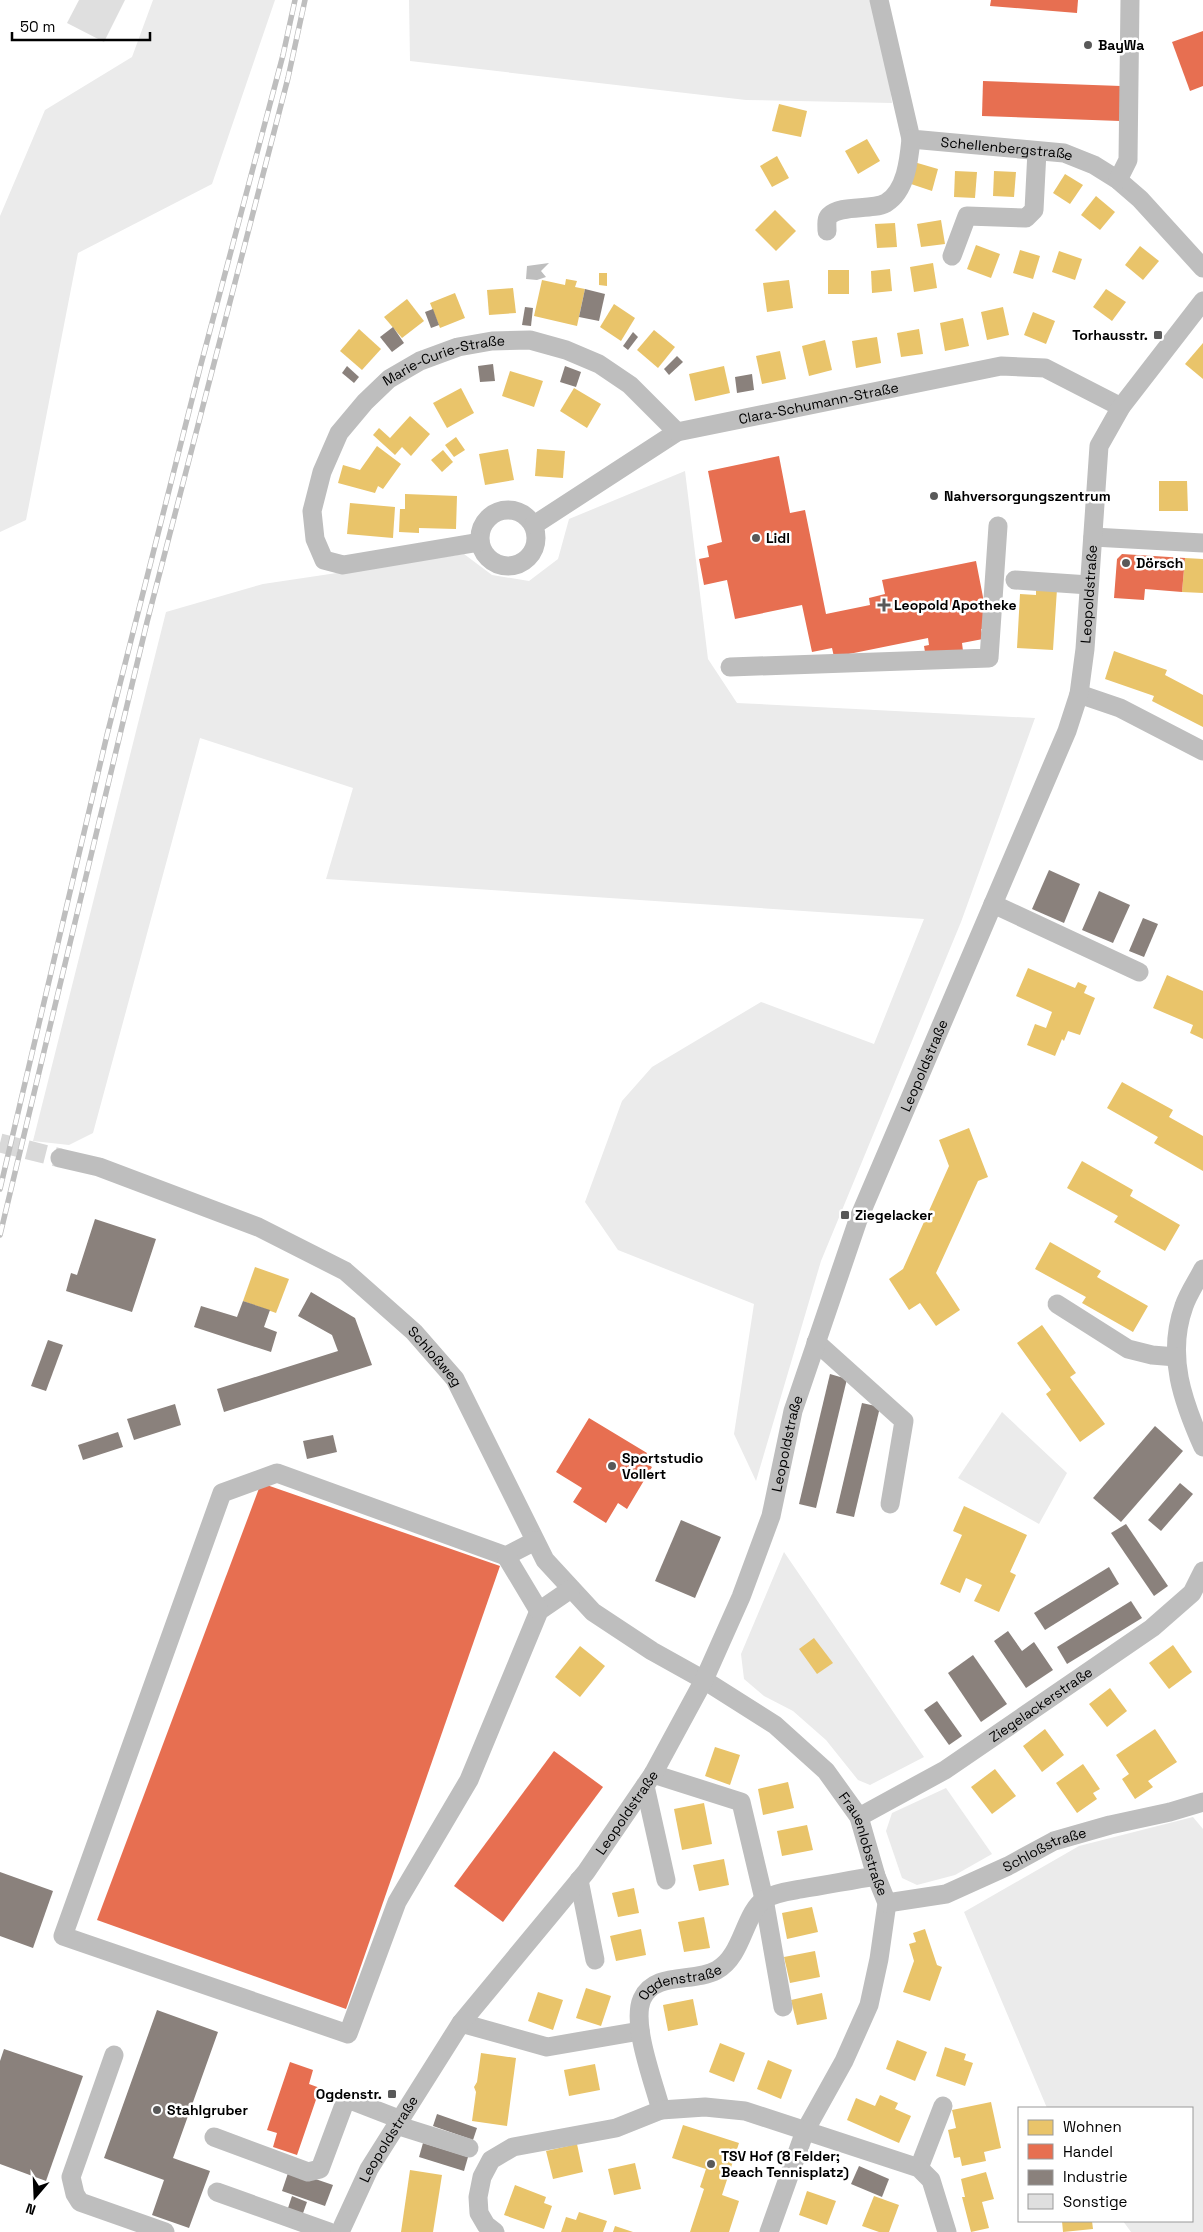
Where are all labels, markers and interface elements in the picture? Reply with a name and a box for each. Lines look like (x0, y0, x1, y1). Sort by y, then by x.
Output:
scale bar (12, 10, 150, 42)
text: 50 m (20, 17, 55, 36)
place label: BayWa (1098, 36, 1144, 54)
marker: BayWa (1082, 39, 1094, 51)
street label: Schellenbergstraße (940, 133, 1076, 165)
place label: Torhausstr. (1072, 326, 1148, 344)
marker: Torhausstr. (1152, 329, 1164, 341)
street label: Marie-Curie-Straße (379, 332, 505, 390)
street label: Clara-Schumann-Straße (737, 378, 900, 428)
place label: Nahversorgungszentrum (944, 487, 1111, 505)
marker: Nahversorgungszentrum (928, 490, 940, 502)
place label: Lidl (766, 529, 790, 547)
marker: Lidl (750, 532, 762, 544)
street label: Leopoldstraße (1076, 544, 1101, 644)
place label: Dörsch (1136, 554, 1183, 572)
marker: Dörsch (1120, 557, 1132, 569)
place label: Leopold Apotheke (894, 596, 1017, 614)
marker: Leopold Apotheke (878, 599, 890, 611)
street label: Leopoldstraße (896, 1017, 952, 1114)
place label: Ziegelacker (855, 1206, 933, 1224)
marker: Ziegelacker (839, 1209, 851, 1221)
street label: Schloßweg (404, 1322, 466, 1390)
street label: Leopoldstraße (767, 1393, 807, 1494)
place label: Sportstudio Vollert (622, 1449, 703, 1483)
marker: Sportstudio Vollert (606, 1460, 618, 1472)
street label: Ziegelackerstraße (986, 1663, 1096, 1746)
street label: Leopoldstraße (591, 1767, 662, 1858)
street label: Frauenlobstraße (835, 1788, 892, 1898)
street label: Schloßstraße (1000, 1823, 1088, 1876)
street label: Ogdenstraße (634, 1960, 725, 2004)
place label: Ogdenstr. (316, 2085, 382, 2103)
marker: Ogdenstr. (386, 2088, 398, 2100)
street label: Leopoldstraße (355, 2092, 422, 2185)
place label: Stahlgruber (167, 2101, 248, 2119)
marker: Stahlgruber (151, 2104, 163, 2116)
legend (1018, 2107, 1193, 2222)
text: Wohnen (1063, 2117, 1122, 2136)
text: Handel (1063, 2142, 1113, 2161)
place label: TSV Hof (8 Felder; Beach Tennisplatz) (721, 2147, 849, 2181)
marker: TSV Hof (8 Felder; Beach Tennisplatz) (705, 2158, 717, 2170)
text: Industrie (1063, 2167, 1128, 2186)
north arrow (10, 2172, 60, 2222)
text: Sonstige (1063, 2192, 1128, 2211)
text: N (23, 2199, 38, 2219)

